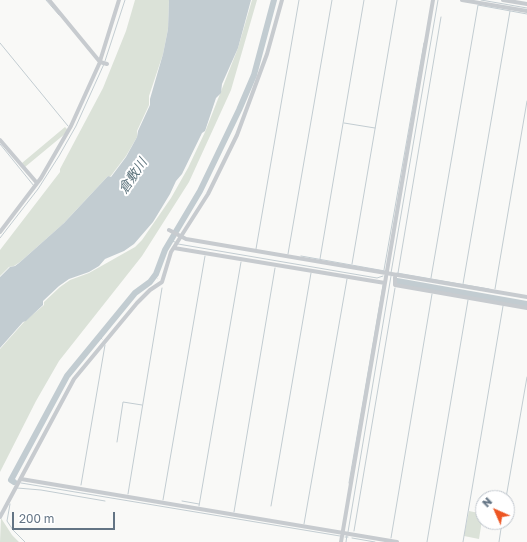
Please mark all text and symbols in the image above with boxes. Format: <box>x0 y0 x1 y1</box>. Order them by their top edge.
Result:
water label: 倉敷川 <box>116 155 150 197</box>
north arrow <box>475 490 515 530</box>
text: N <box>479 494 494 509</box>
scale bar <box>14 504 117 530</box>
text: 200 m <box>19 511 54 526</box>

